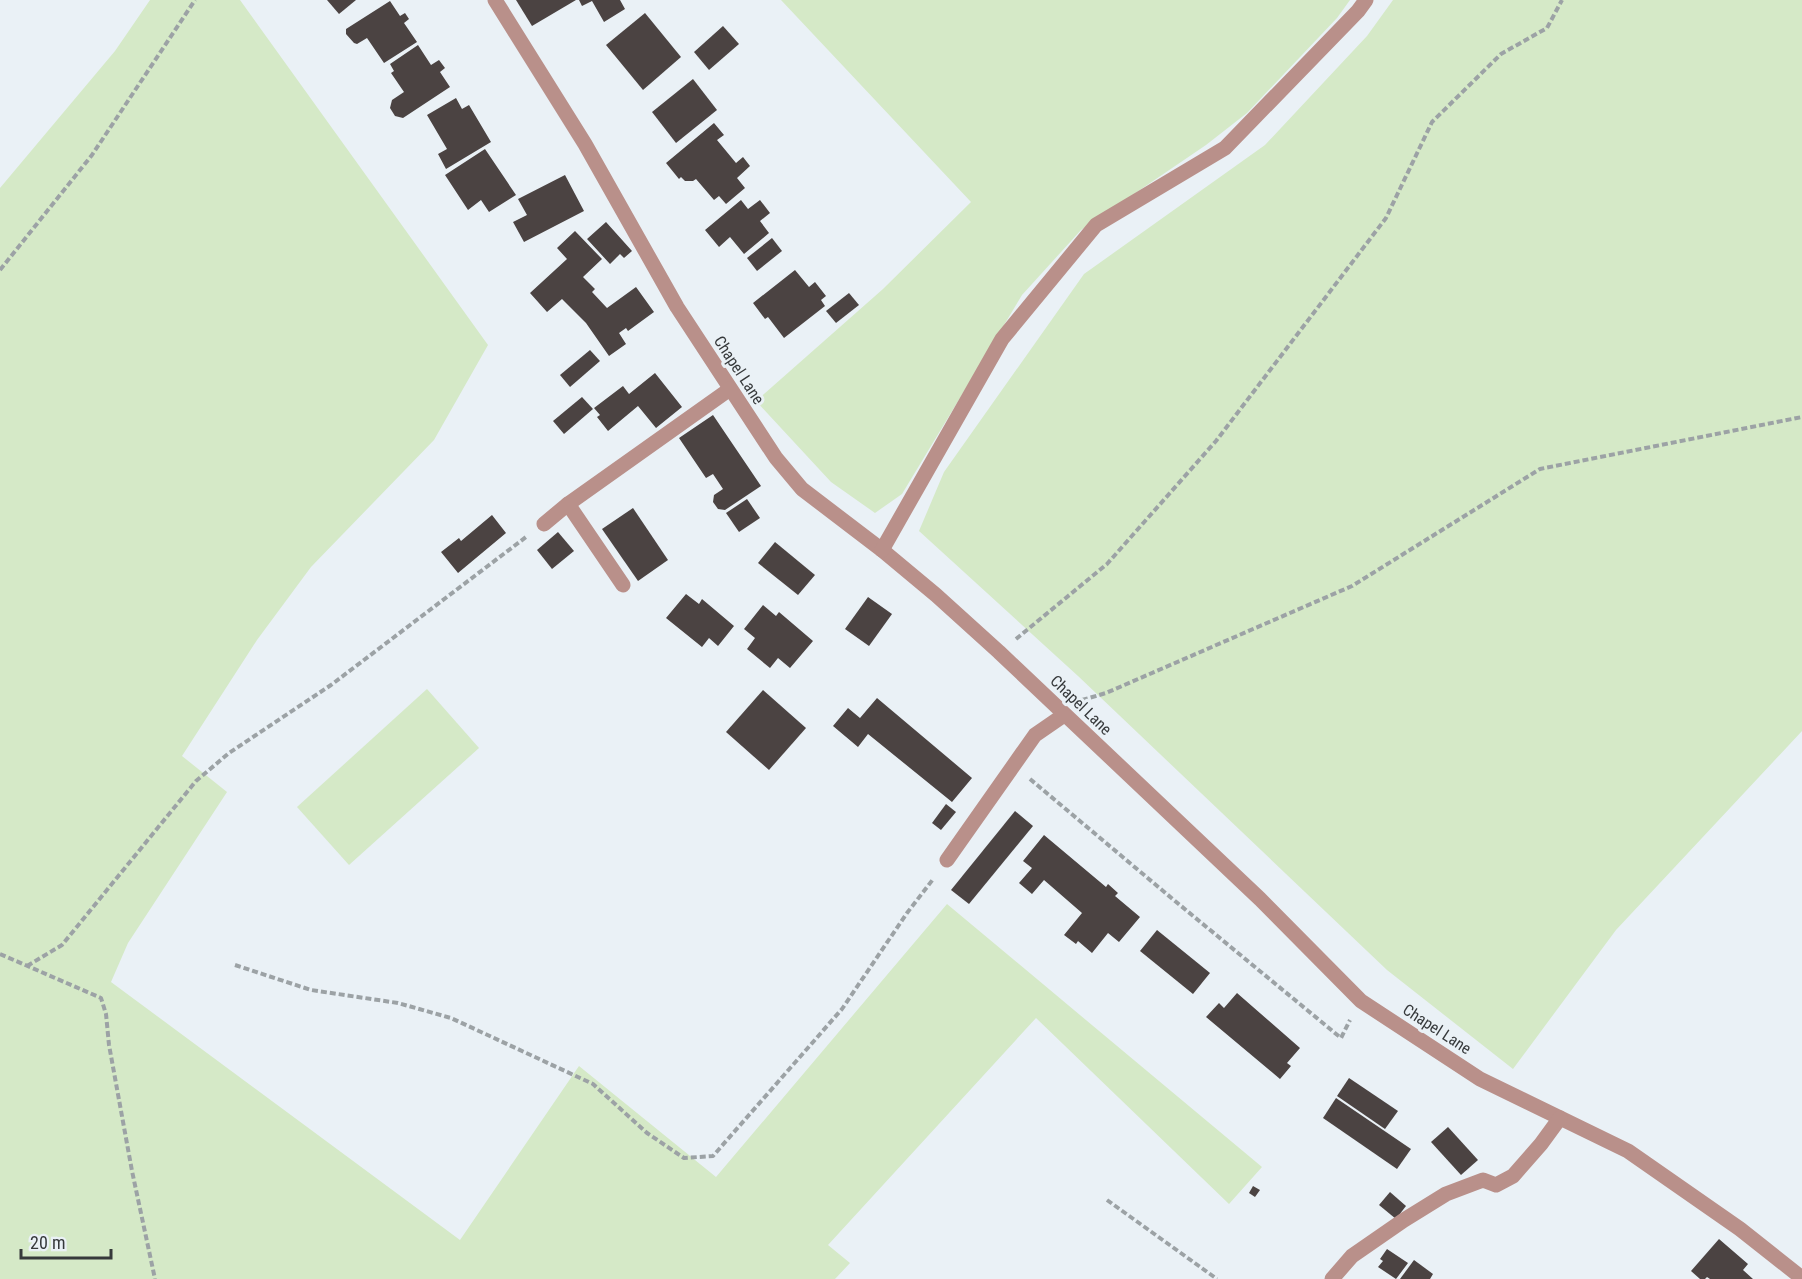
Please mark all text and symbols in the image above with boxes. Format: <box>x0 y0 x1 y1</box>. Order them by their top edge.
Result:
street label: Chapel Lane <box>710 332 768 408</box>
street label: Chapel Lane <box>1046 671 1116 739</box>
street label: Chapel Lane <box>1399 1000 1475 1058</box>
scale bar <box>21 1222 111 1260</box>
text: 20 m <box>30 1232 65 1253</box>

